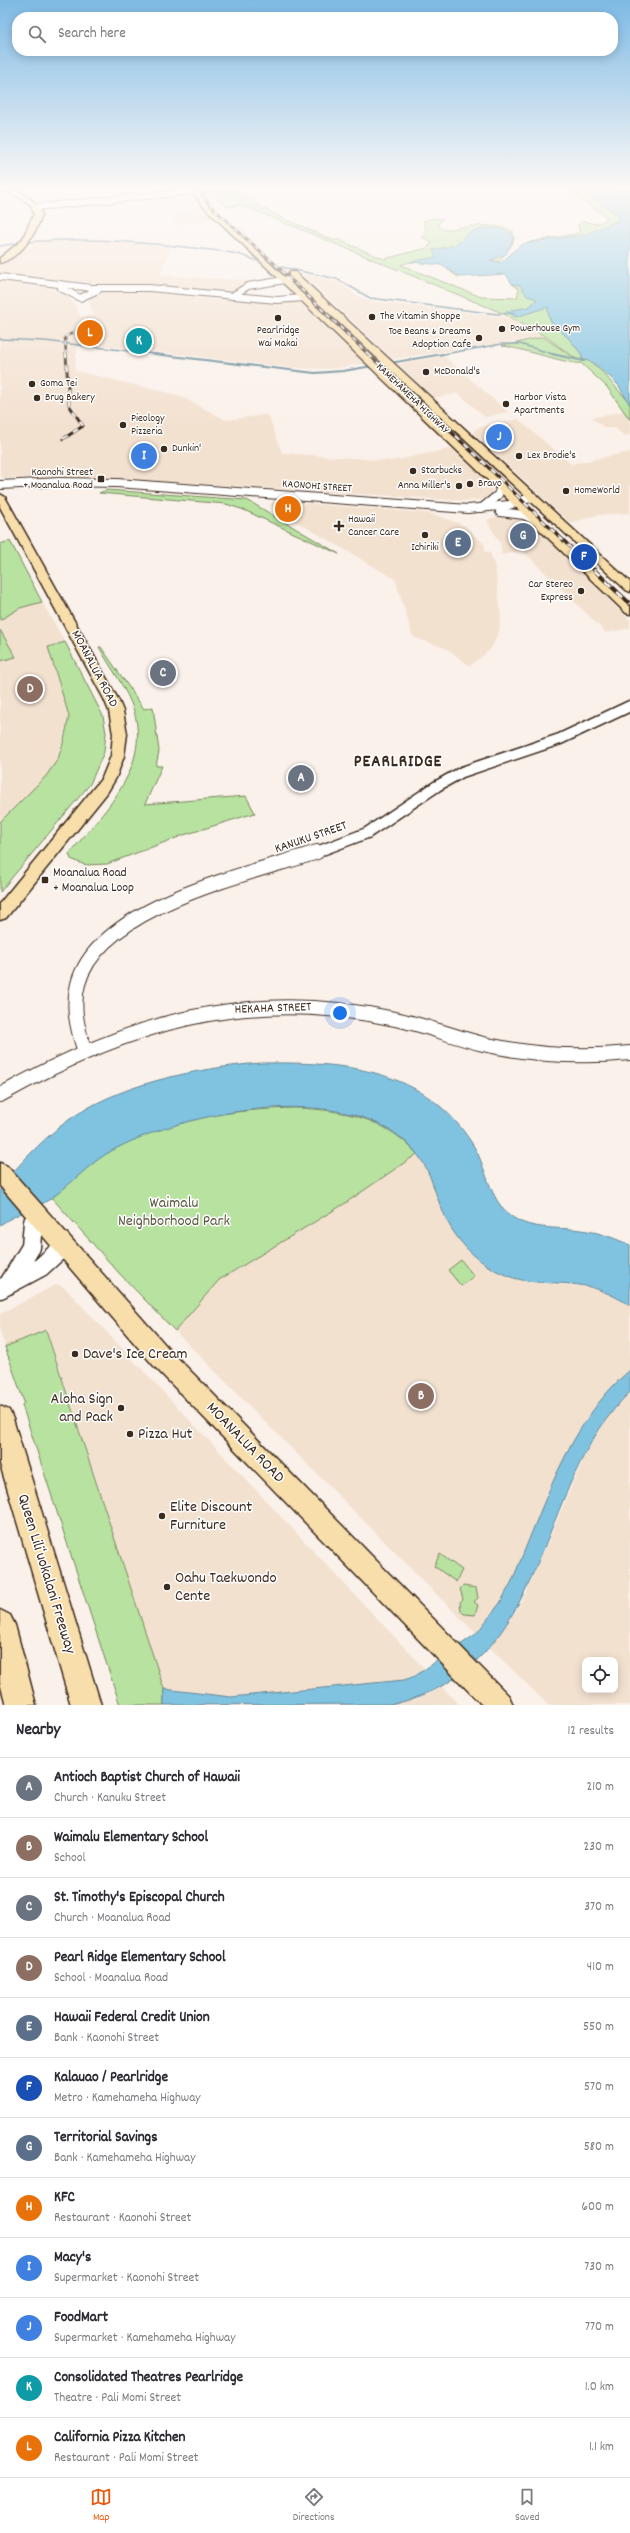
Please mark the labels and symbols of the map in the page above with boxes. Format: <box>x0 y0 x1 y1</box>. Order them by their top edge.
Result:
place label: The Vitamin Shoppe <box>380 309 460 325</box>
marker: The Vitamin Shoppe <box>367 312 377 322</box>
marker: Pearlridge Wai Makai <box>273 313 283 323</box>
pin: L <box>77 318 103 348</box>
place label: Powerhouse Gym <box>510 321 580 337</box>
place label: Pearlridge Wai Makai <box>257 323 299 352</box>
place label: Toe Beans & Dreams Adoption Cafe <box>389 324 471 353</box>
marker: Powerhouse Gym <box>497 324 507 334</box>
pin: K <box>126 326 152 356</box>
marker: Toe Beans & Dreams Adoption Cafe <box>474 333 484 343</box>
street label: KAMEHAMEHA HIGHWAY <box>372 360 453 439</box>
place label: McDonald's <box>434 364 481 380</box>
marker: McDonald's <box>421 367 431 377</box>
place label: Goma Tei <box>40 376 77 392</box>
marker: Goma Tei <box>27 379 37 389</box>
place label: Brug Bakery <box>45 390 95 406</box>
place label: Harbor Vista Apartments <box>514 390 567 419</box>
marker: Brug Bakery <box>32 393 42 403</box>
marker: Harbor Vista Apartments <box>501 399 511 409</box>
place label: Pieology Pizzeria <box>131 411 165 440</box>
marker: Pieology Pizzeria <box>118 420 128 430</box>
pin: J <box>486 422 512 452</box>
pin: I <box>131 441 157 471</box>
place label: Dunkin' <box>172 441 201 457</box>
marker: Dunkin' <box>159 444 169 454</box>
place label: Lex Brodie's <box>527 448 576 464</box>
marker: Lex Brodie's <box>514 451 524 461</box>
place label: Starbucks <box>421 463 463 479</box>
place label: Kaonohi Street + Moanalua Road <box>23 465 93 494</box>
marker: Starbucks <box>408 466 418 476</box>
marker: Kaonohi Street + Moanalua Road <box>96 474 106 484</box>
place label: Bravo <box>478 476 502 492</box>
street label: KAONOHI STREET <box>282 477 353 497</box>
place label: Anna Miller's <box>398 478 451 494</box>
marker: Bravo <box>465 479 475 489</box>
marker: Anna Miller's <box>454 481 464 491</box>
place label: HomeWorld <box>574 483 620 499</box>
marker: HomeWorld <box>561 486 571 496</box>
pin: H <box>275 494 301 524</box>
place label: Hawaii Cancer Care <box>348 512 399 541</box>
marker: Hawaii Cancer Care <box>333 520 345 532</box>
pin: G <box>510 521 536 551</box>
pin: E <box>445 528 471 558</box>
marker: Ichiriki <box>420 530 430 540</box>
place label: Ichiriki <box>411 540 439 556</box>
pin: F <box>571 542 597 572</box>
place label: Car Stereo Express <box>528 577 573 606</box>
marker: Car Stereo Express <box>576 586 586 596</box>
street label: MOANALUA ROAD <box>66 627 122 711</box>
pin: C <box>150 658 176 688</box>
pin: D <box>17 674 43 704</box>
district label: PEARLRIDGE <box>354 751 442 775</box>
pin: A <box>288 763 314 793</box>
street label: KANUKU STREET <box>272 817 350 859</box>
place label: Moanalua Road + Moanalua Loop <box>53 864 134 898</box>
marker: Moanalua Road + Moanalua Loop <box>40 875 50 885</box>
street label: HEKAHA STREET <box>234 998 312 1020</box>
your location <box>330 1003 350 1023</box>
park label: Waimalu Neighborhood Park <box>118 1192 230 1233</box>
place label: Dave's Ice Cream <box>83 1343 188 1366</box>
marker: Dave's Ice Cream <box>70 1349 80 1359</box>
pin: B <box>408 1381 434 1411</box>
place label: Aloha Sign and Pack <box>50 1388 113 1429</box>
street label: MOANALUA ROAD <box>200 1397 290 1489</box>
marker: Aloha Sign and Pack <box>116 1403 126 1413</box>
place label: Pizza Hut <box>138 1423 193 1446</box>
marker: Pizza Hut <box>125 1429 135 1439</box>
street label: Queen Liliʻuokalani Freeway <box>11 1491 81 1657</box>
place label: Elite Discount Furniture <box>170 1496 252 1537</box>
marker: Elite Discount Furniture <box>157 1511 167 1521</box>
place label: Oahu Taekwondo Cente <box>175 1567 277 1608</box>
marker: Oahu Taekwondo Cente <box>162 1582 172 1592</box>

